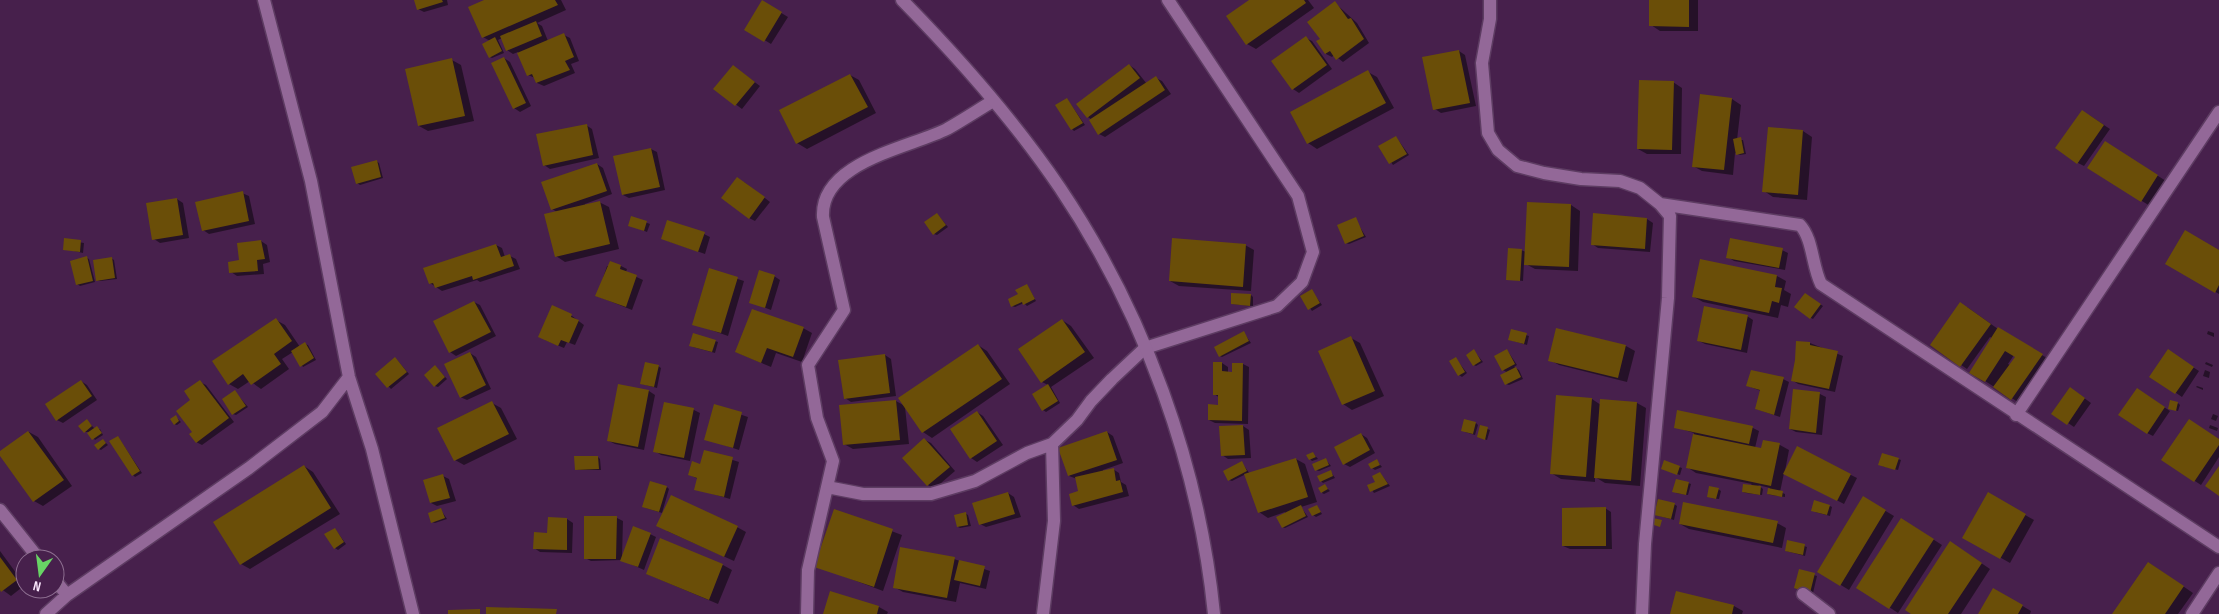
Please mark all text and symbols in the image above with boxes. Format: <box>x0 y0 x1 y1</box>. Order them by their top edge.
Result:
north arrow <box>15 549 65 599</box>
text: N <box>31 577 43 595</box>

